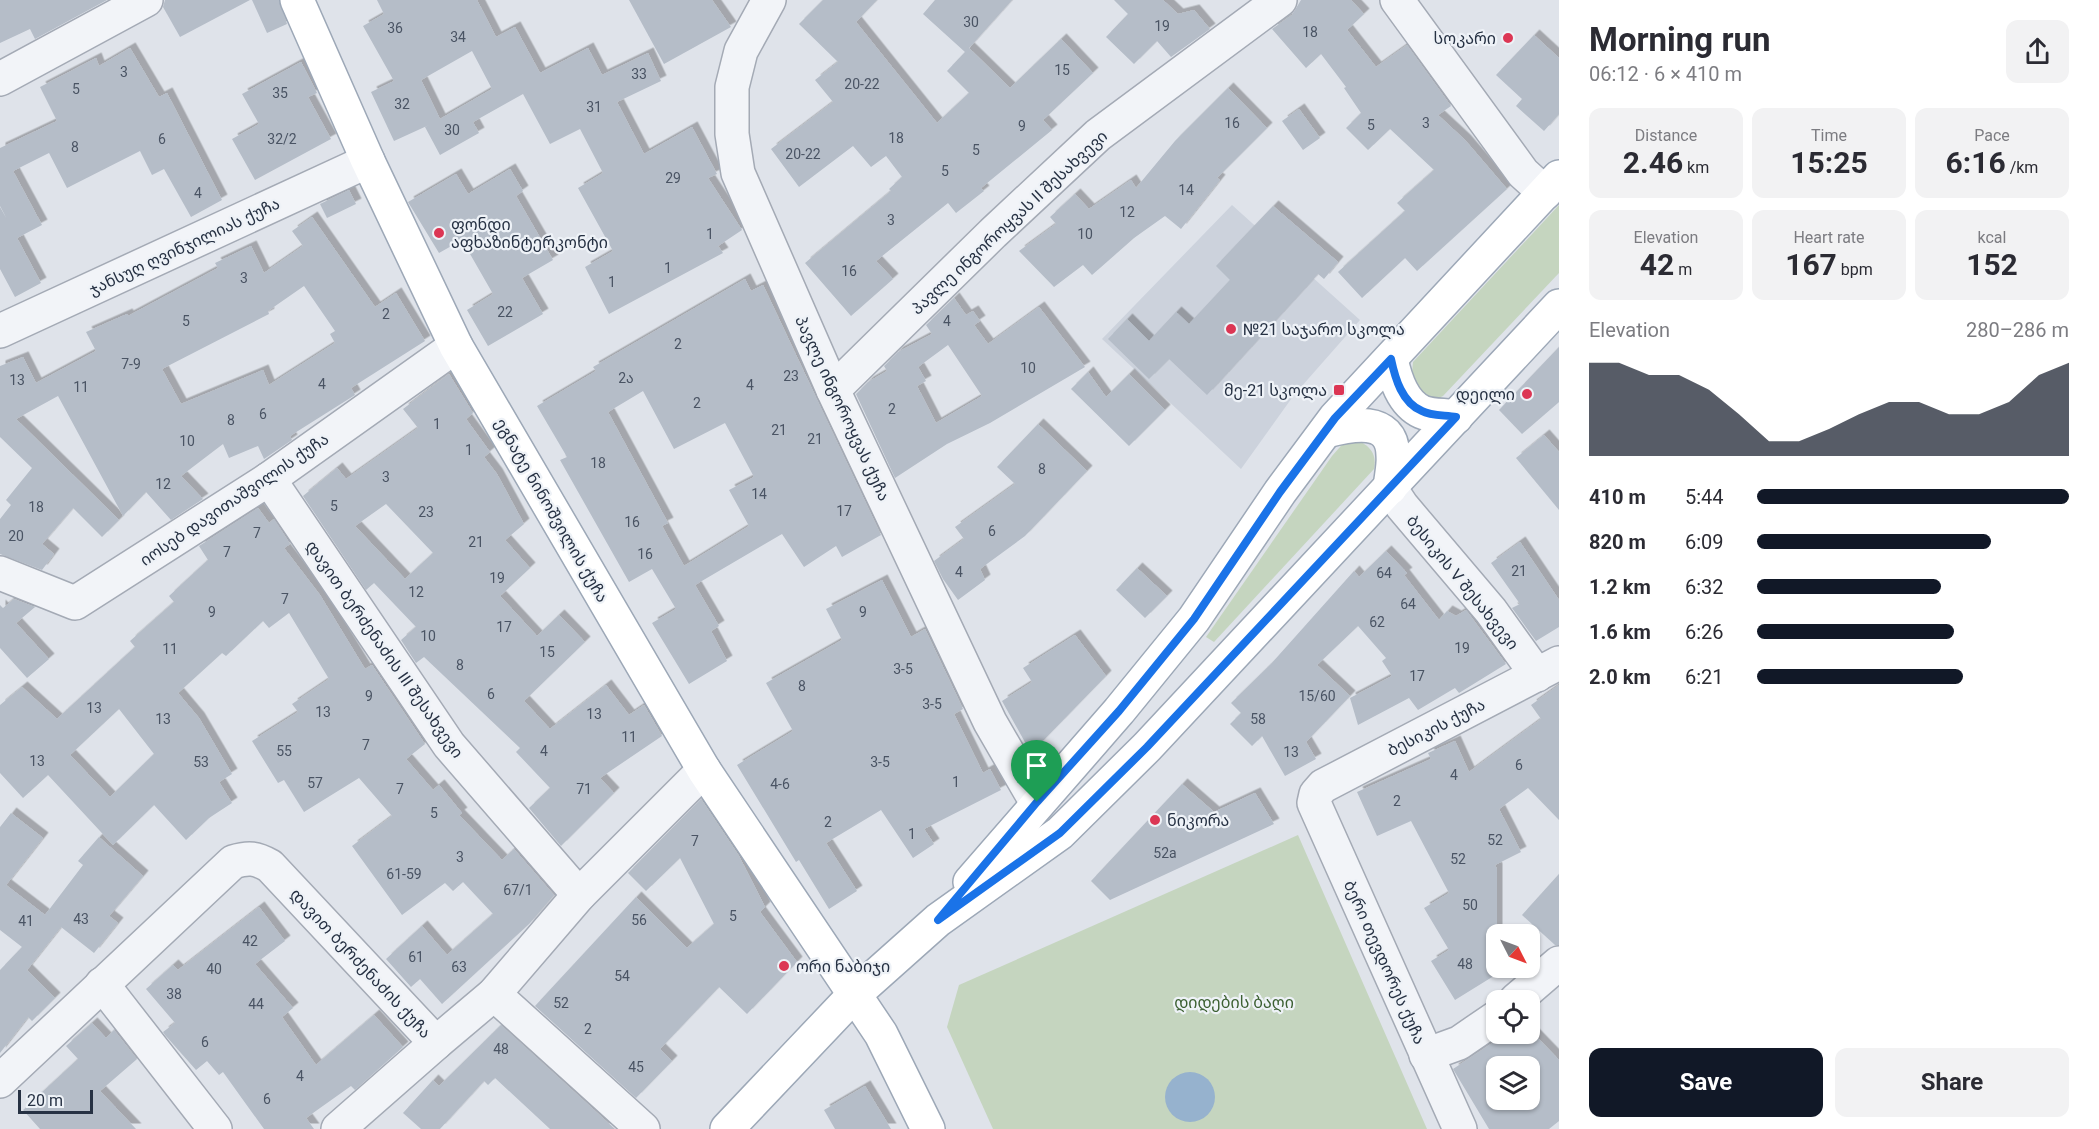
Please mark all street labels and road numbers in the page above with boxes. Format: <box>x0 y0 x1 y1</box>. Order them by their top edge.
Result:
street label: პავლე ინგოროყვას II შესახვევი <box>907 126 1112 319</box>
street label: ჯანსუღ ღვინჯილიას ქუჩა <box>86 194 283 300</box>
street label: პავლე ინგოროყვას ქუჩა <box>790 313 894 504</box>
street label: ეგნატე ნინოშვილის ქუჩა <box>490 415 612 606</box>
street label: იოსებ დავითაშვილის ქუჩა <box>136 429 333 571</box>
street label: ბესიკის V შესახვევი <box>1403 511 1523 653</box>
street label: დავით ბერძენაძის III შესახვევი <box>301 537 467 762</box>
street label: ბესიკის ქუჩა <box>1384 695 1488 760</box>
street label: ბერი თევდორეს ქუჩა <box>1339 877 1429 1047</box>
street label: დავით ბერძენაძის ქუჩა <box>286 885 435 1043</box>

